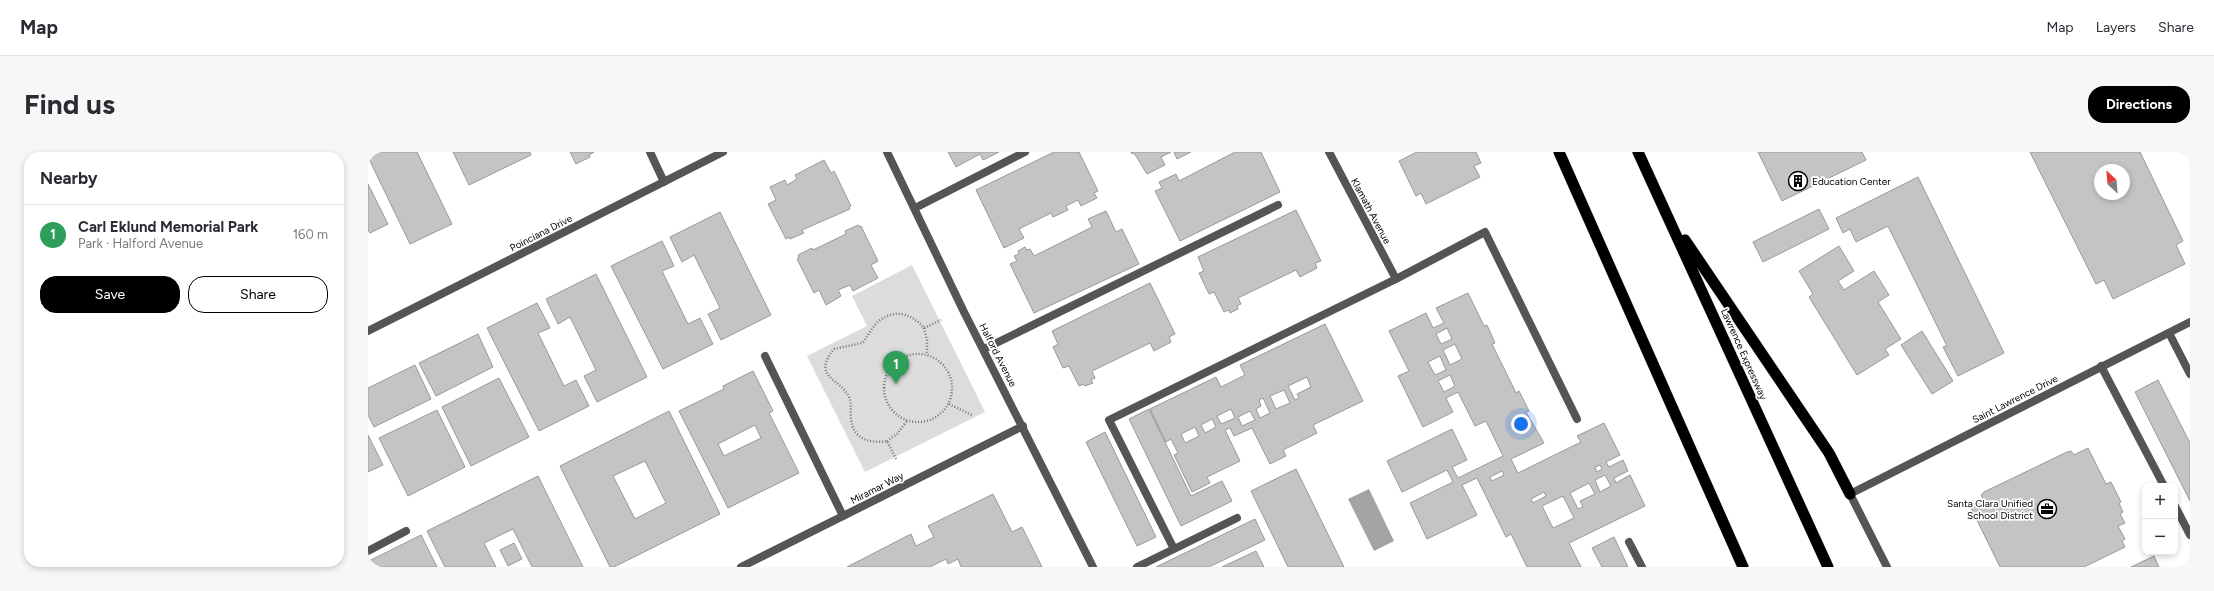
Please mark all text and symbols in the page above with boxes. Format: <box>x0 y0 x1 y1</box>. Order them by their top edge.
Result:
text: Map <box>20 16 58 39</box>
text: Map <box>2046 19 2074 36</box>
text: Layers <box>2096 19 2136 36</box>
text: Share <box>2158 19 2194 36</box>
button: Directions <box>2088 86 2190 123</box>
text: Find us <box>24 87 115 121</box>
north arrow <box>2094 164 2130 200</box>
text: Nearby <box>40 168 98 188</box>
building icon: Education Center <box>1787 170 1809 192</box>
place label: Education Center <box>1812 175 1891 188</box>
street label: Klamath Avenue <box>1348 176 1394 247</box>
street label: Poinciana Drive <box>508 211 575 254</box>
text: Carl Eklund Memorial Park <box>78 218 258 236</box>
text: 1 <box>50 227 56 242</box>
text: 160 m <box>293 227 328 242</box>
text: Park · Halford Avenue <box>78 236 203 251</box>
button: Save <box>40 276 180 313</box>
button: Share <box>188 276 328 313</box>
street label: Lawrence Expressway <box>1718 306 1770 402</box>
street label: Halford Avenue <box>976 321 1020 390</box>
pin: 1 <box>883 351 909 384</box>
street label: Saint Lawrence Drive <box>1970 372 2060 426</box>
your location <box>1511 414 1531 434</box>
street label: Miramar Way <box>848 469 907 507</box>
map controls <box>2142 483 2178 555</box>
button: + <box>2142 483 2178 519</box>
place label: Santa Clara Unified School District <box>1947 497 2033 522</box>
office icon: Santa Clara Unified School District <box>2036 498 2058 520</box>
button: − <box>2142 519 2178 555</box>

